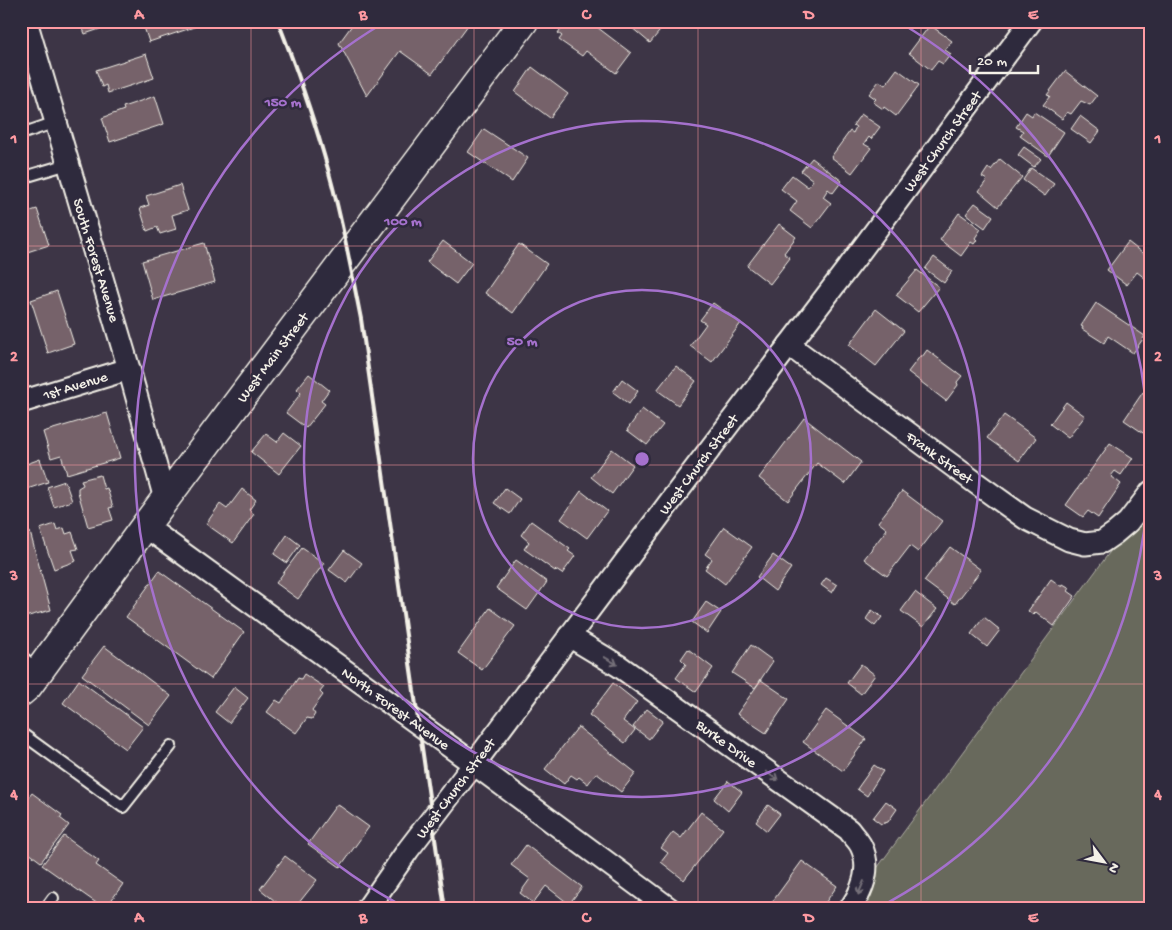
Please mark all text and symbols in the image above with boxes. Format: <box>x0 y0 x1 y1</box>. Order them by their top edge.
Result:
text: A <box>133 7 145 26</box>
text: B <box>358 7 368 26</box>
text: C <box>581 7 592 26</box>
text: D <box>802 7 815 26</box>
text: E <box>1028 7 1039 26</box>
scale bar <box>970 42 1037 74</box>
text: 20 m <box>977 53 1007 71</box>
street label: West Church Street <box>901 86 988 196</box>
text: 150 m <box>264 94 302 112</box>
text: 1 <box>10 131 17 150</box>
text: 1 <box>1154 131 1161 150</box>
street label: South Forest Avenue <box>68 197 123 325</box>
text: 100 m <box>383 213 422 231</box>
street label: West Main Street <box>234 308 315 407</box>
text: 50 m <box>507 333 538 351</box>
text: 2 <box>10 349 18 368</box>
text: 2 <box>1154 349 1162 368</box>
street label: 1st Avenue <box>40 369 110 406</box>
street label: West Church Street <box>656 410 744 519</box>
street label: Frank Street <box>901 428 977 490</box>
centre of rings <box>633 450 651 468</box>
text: 3 <box>9 568 18 587</box>
text: 3 <box>1153 568 1162 587</box>
one-way arrow <box>604 657 618 667</box>
street label: North Forest Avenue <box>337 664 453 755</box>
street label: Burke Drive <box>691 716 760 773</box>
street label: West Church Street <box>413 734 501 843</box>
one-way arrow <box>765 771 779 781</box>
text: 4 <box>9 787 18 806</box>
text: 4 <box>1153 787 1162 806</box>
north arrow <box>1080 838 1130 888</box>
text: N <box>1103 859 1123 876</box>
one-way arrow <box>855 881 865 896</box>
text: A <box>133 910 145 929</box>
text: B <box>358 910 368 929</box>
text: C <box>581 910 592 929</box>
text: D <box>802 910 815 929</box>
text: E <box>1028 910 1039 929</box>

